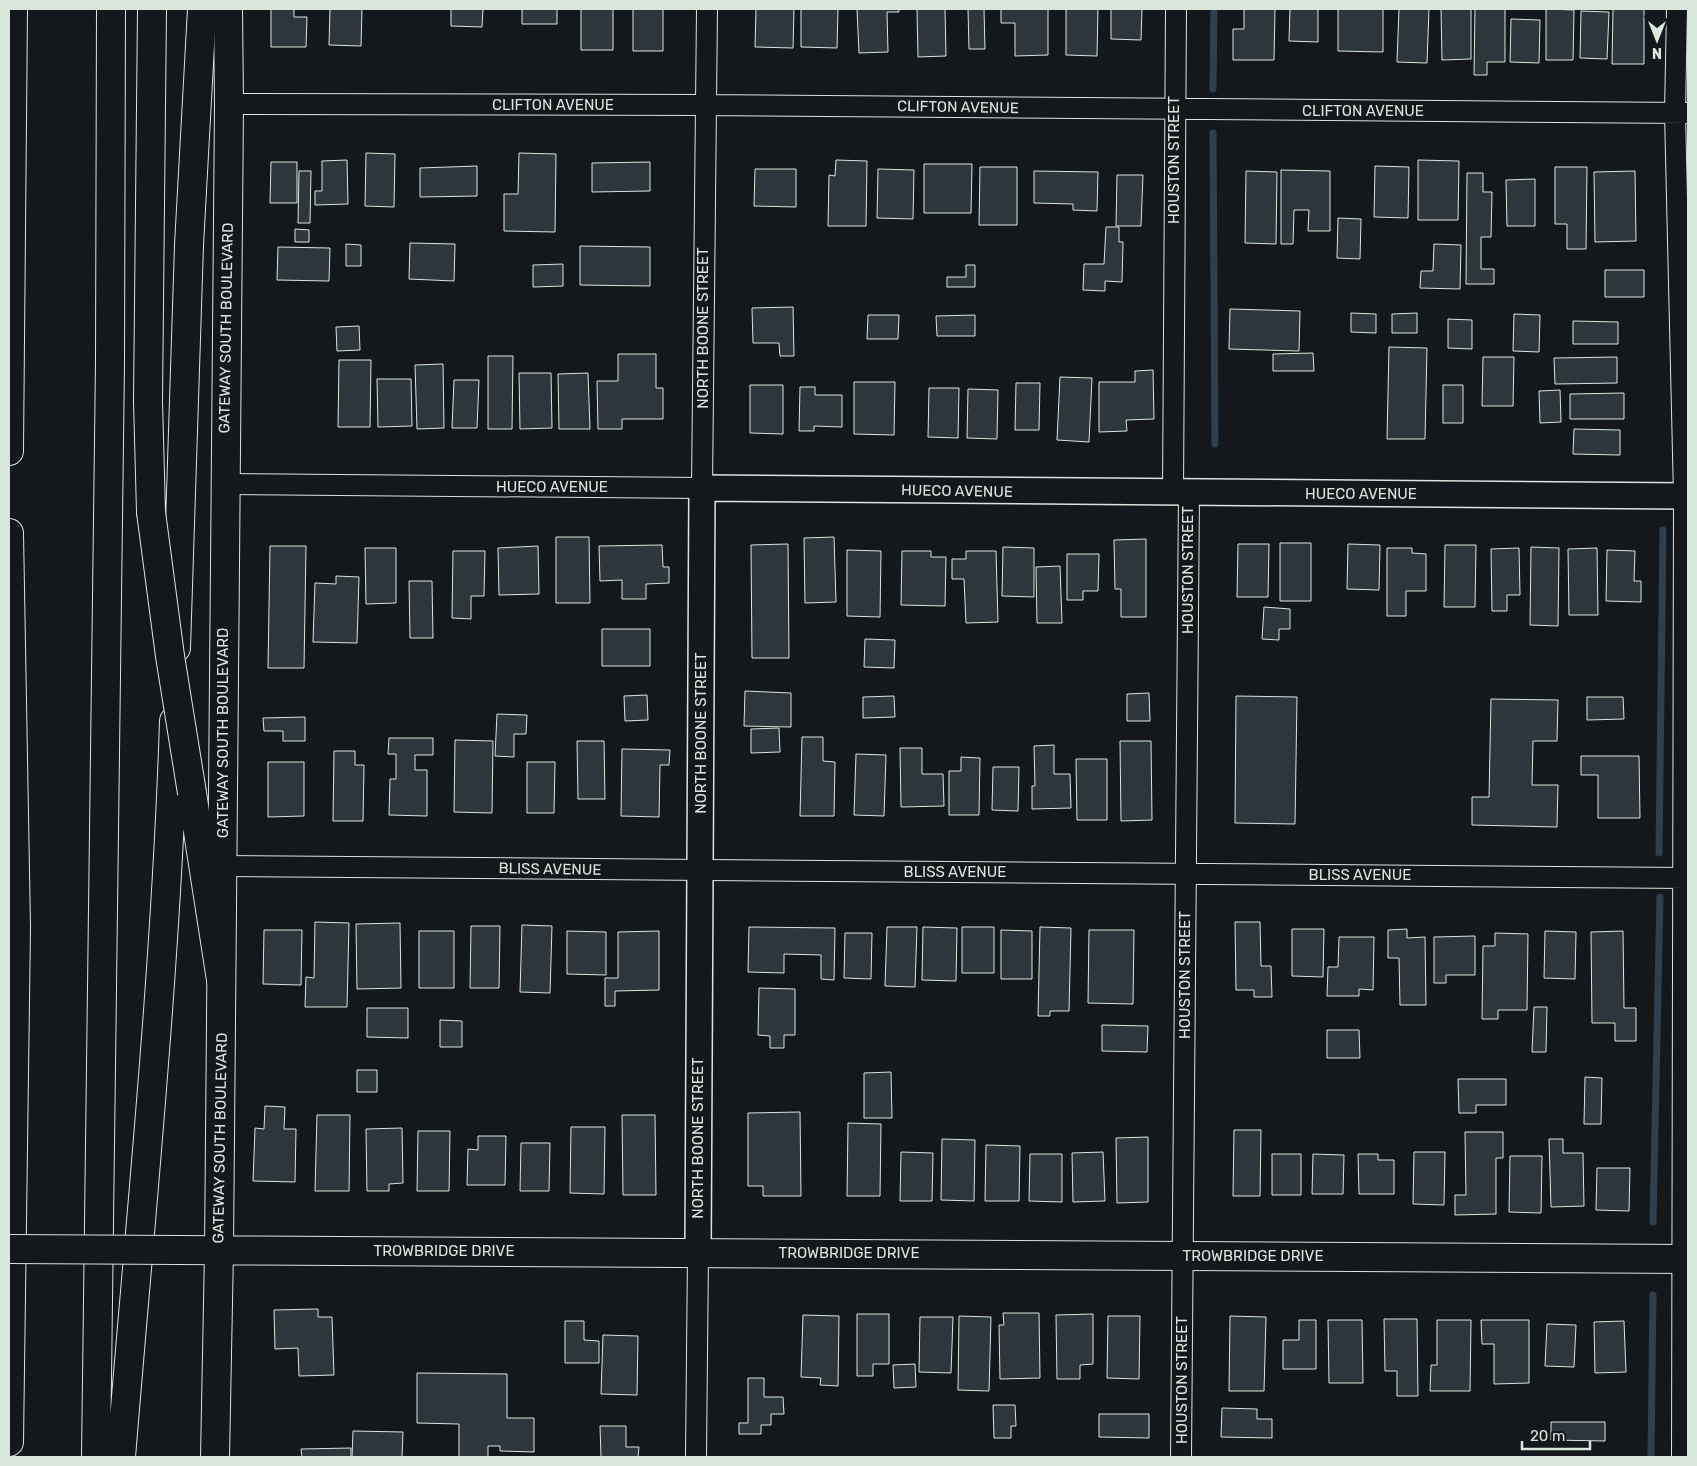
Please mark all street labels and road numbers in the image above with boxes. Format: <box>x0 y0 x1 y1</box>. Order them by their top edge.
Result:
street label: CLIFTON AVENUE <box>492 96 614 114</box>
street label: HOUSTON STREET <box>1165 96 1183 224</box>
street label: CLIFTON AVENUE <box>897 97 1019 117</box>
street label: CLIFTON AVENUE <box>1302 102 1424 120</box>
street label: GATEWAY SOUTH BOULEVARD <box>215 222 237 434</box>
street label: NORTH BOONE STREET <box>694 247 712 409</box>
street label: HUECO AVENUE <box>496 478 608 496</box>
street label: HUECO AVENUE <box>901 481 1013 501</box>
street label: HUECO AVENUE <box>1305 485 1417 503</box>
street label: HOUSTON STREET <box>1179 506 1197 634</box>
street label: GATEWAY SOUTH BOULEVARD <box>214 628 232 838</box>
street label: NORTH BOONE STREET <box>692 652 710 814</box>
street label: BLISS AVENUE <box>498 859 602 879</box>
street label: BLISS AVENUE <box>904 863 1006 881</box>
street label: BLISS AVENUE <box>1309 866 1411 884</box>
street label: HOUSTON STREET <box>1176 911 1194 1039</box>
street label: GATEWAY SOUTH BOULEVARD <box>209 1032 231 1244</box>
street label: NORTH BOONE STREET <box>689 1057 707 1219</box>
street label: TROWBRIDGE DRIVE <box>374 1242 514 1260</box>
street label: TROWBRIDGE DRIVE <box>779 1244 919 1262</box>
street label: TROWBRIDGE DRIVE <box>1183 1247 1323 1265</box>
street label: HOUSTON STREET <box>1173 1316 1191 1444</box>

